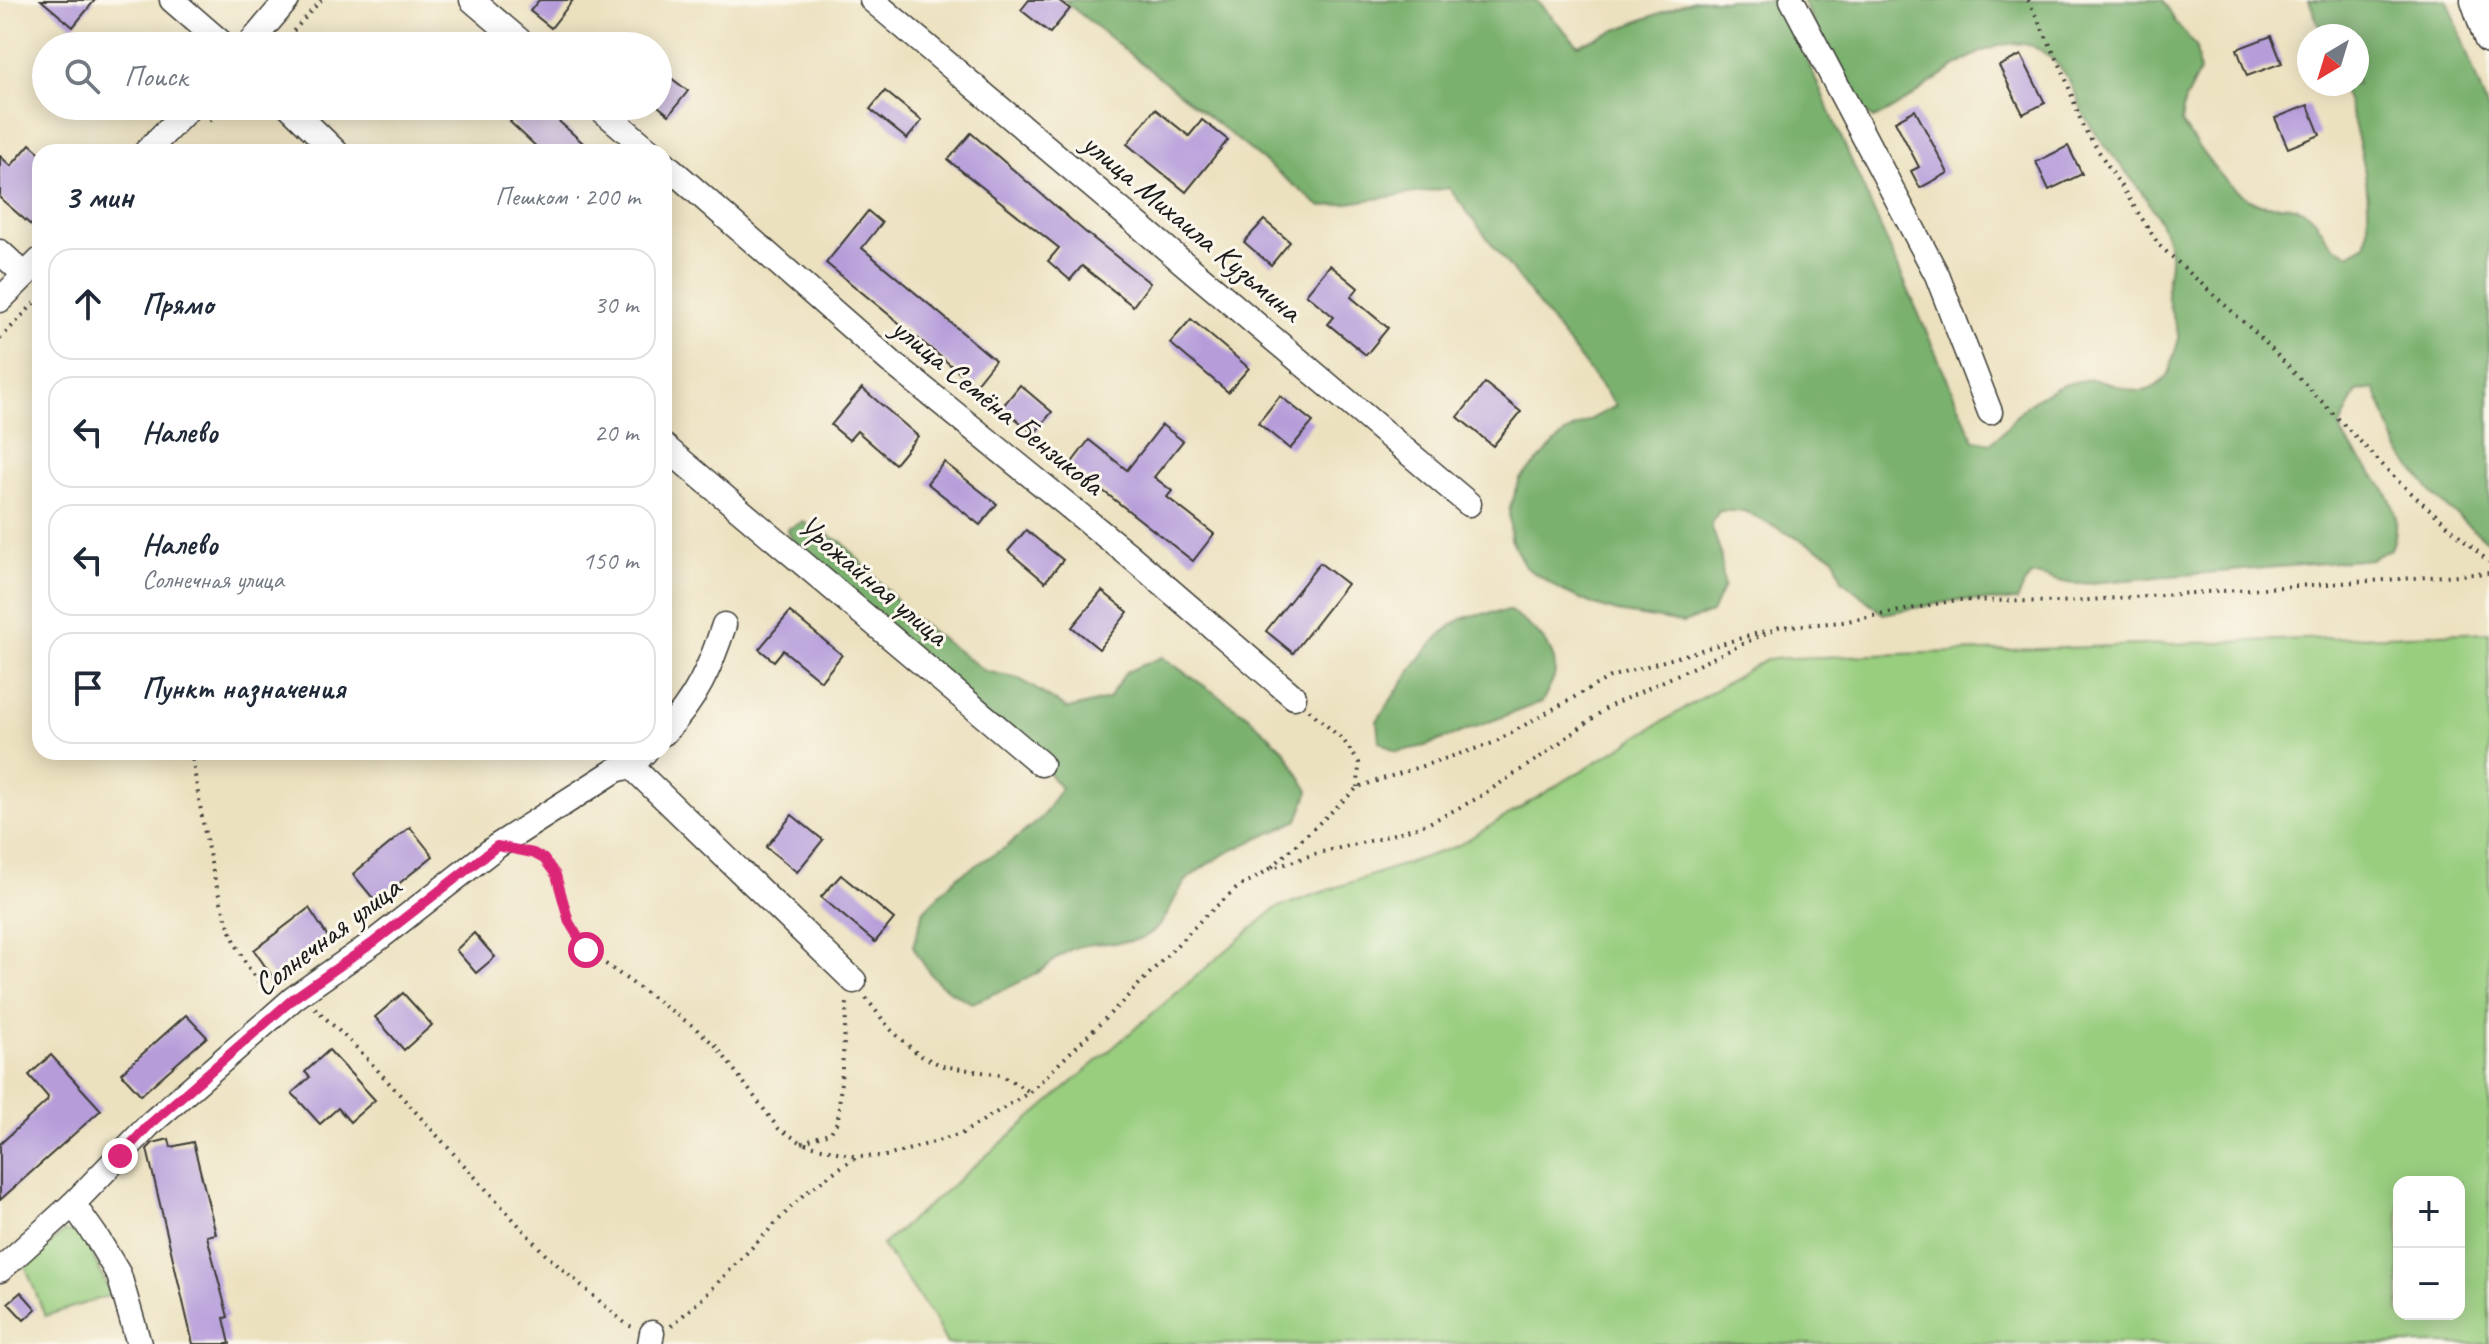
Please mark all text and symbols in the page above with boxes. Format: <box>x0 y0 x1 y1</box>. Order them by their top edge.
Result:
north arrow <box>2297 24 2369 96</box>
search box <box>32 32 672 120</box>
icon: search <box>60 54 104 98</box>
text: Поиск <box>124 57 187 95</box>
street label: улица Михаила Кузьмина <box>1072 122 1312 332</box>
text: 3 мин <box>64 175 133 218</box>
text: Пешком · 200 m <box>495 180 640 213</box>
icon: ahead <box>66 282 110 326</box>
text: Прямо <box>142 285 213 323</box>
text: 30 m <box>594 288 638 321</box>
street label: улица Семёна Бензикова <box>882 306 1114 506</box>
icon: left <box>66 410 110 454</box>
text: Налево <box>142 413 218 451</box>
text: 20 m <box>594 416 638 449</box>
street label: Урожайная улица <box>789 505 958 656</box>
text: Налево <box>142 525 218 563</box>
icon: left <box>66 538 110 582</box>
text: 150 m <box>582 544 638 577</box>
text: Солнечная улица <box>142 563 284 596</box>
icon: arrive <box>66 666 110 710</box>
text: Пункт назначения <box>142 669 345 707</box>
street label: Солнечная улица <box>245 866 411 1005</box>
route start <box>568 932 604 968</box>
route end <box>102 1138 138 1174</box>
map controls <box>2393 1176 2465 1320</box>
button: + <box>2393 1176 2465 1248</box>
button: − <box>2393 1248 2465 1320</box>

